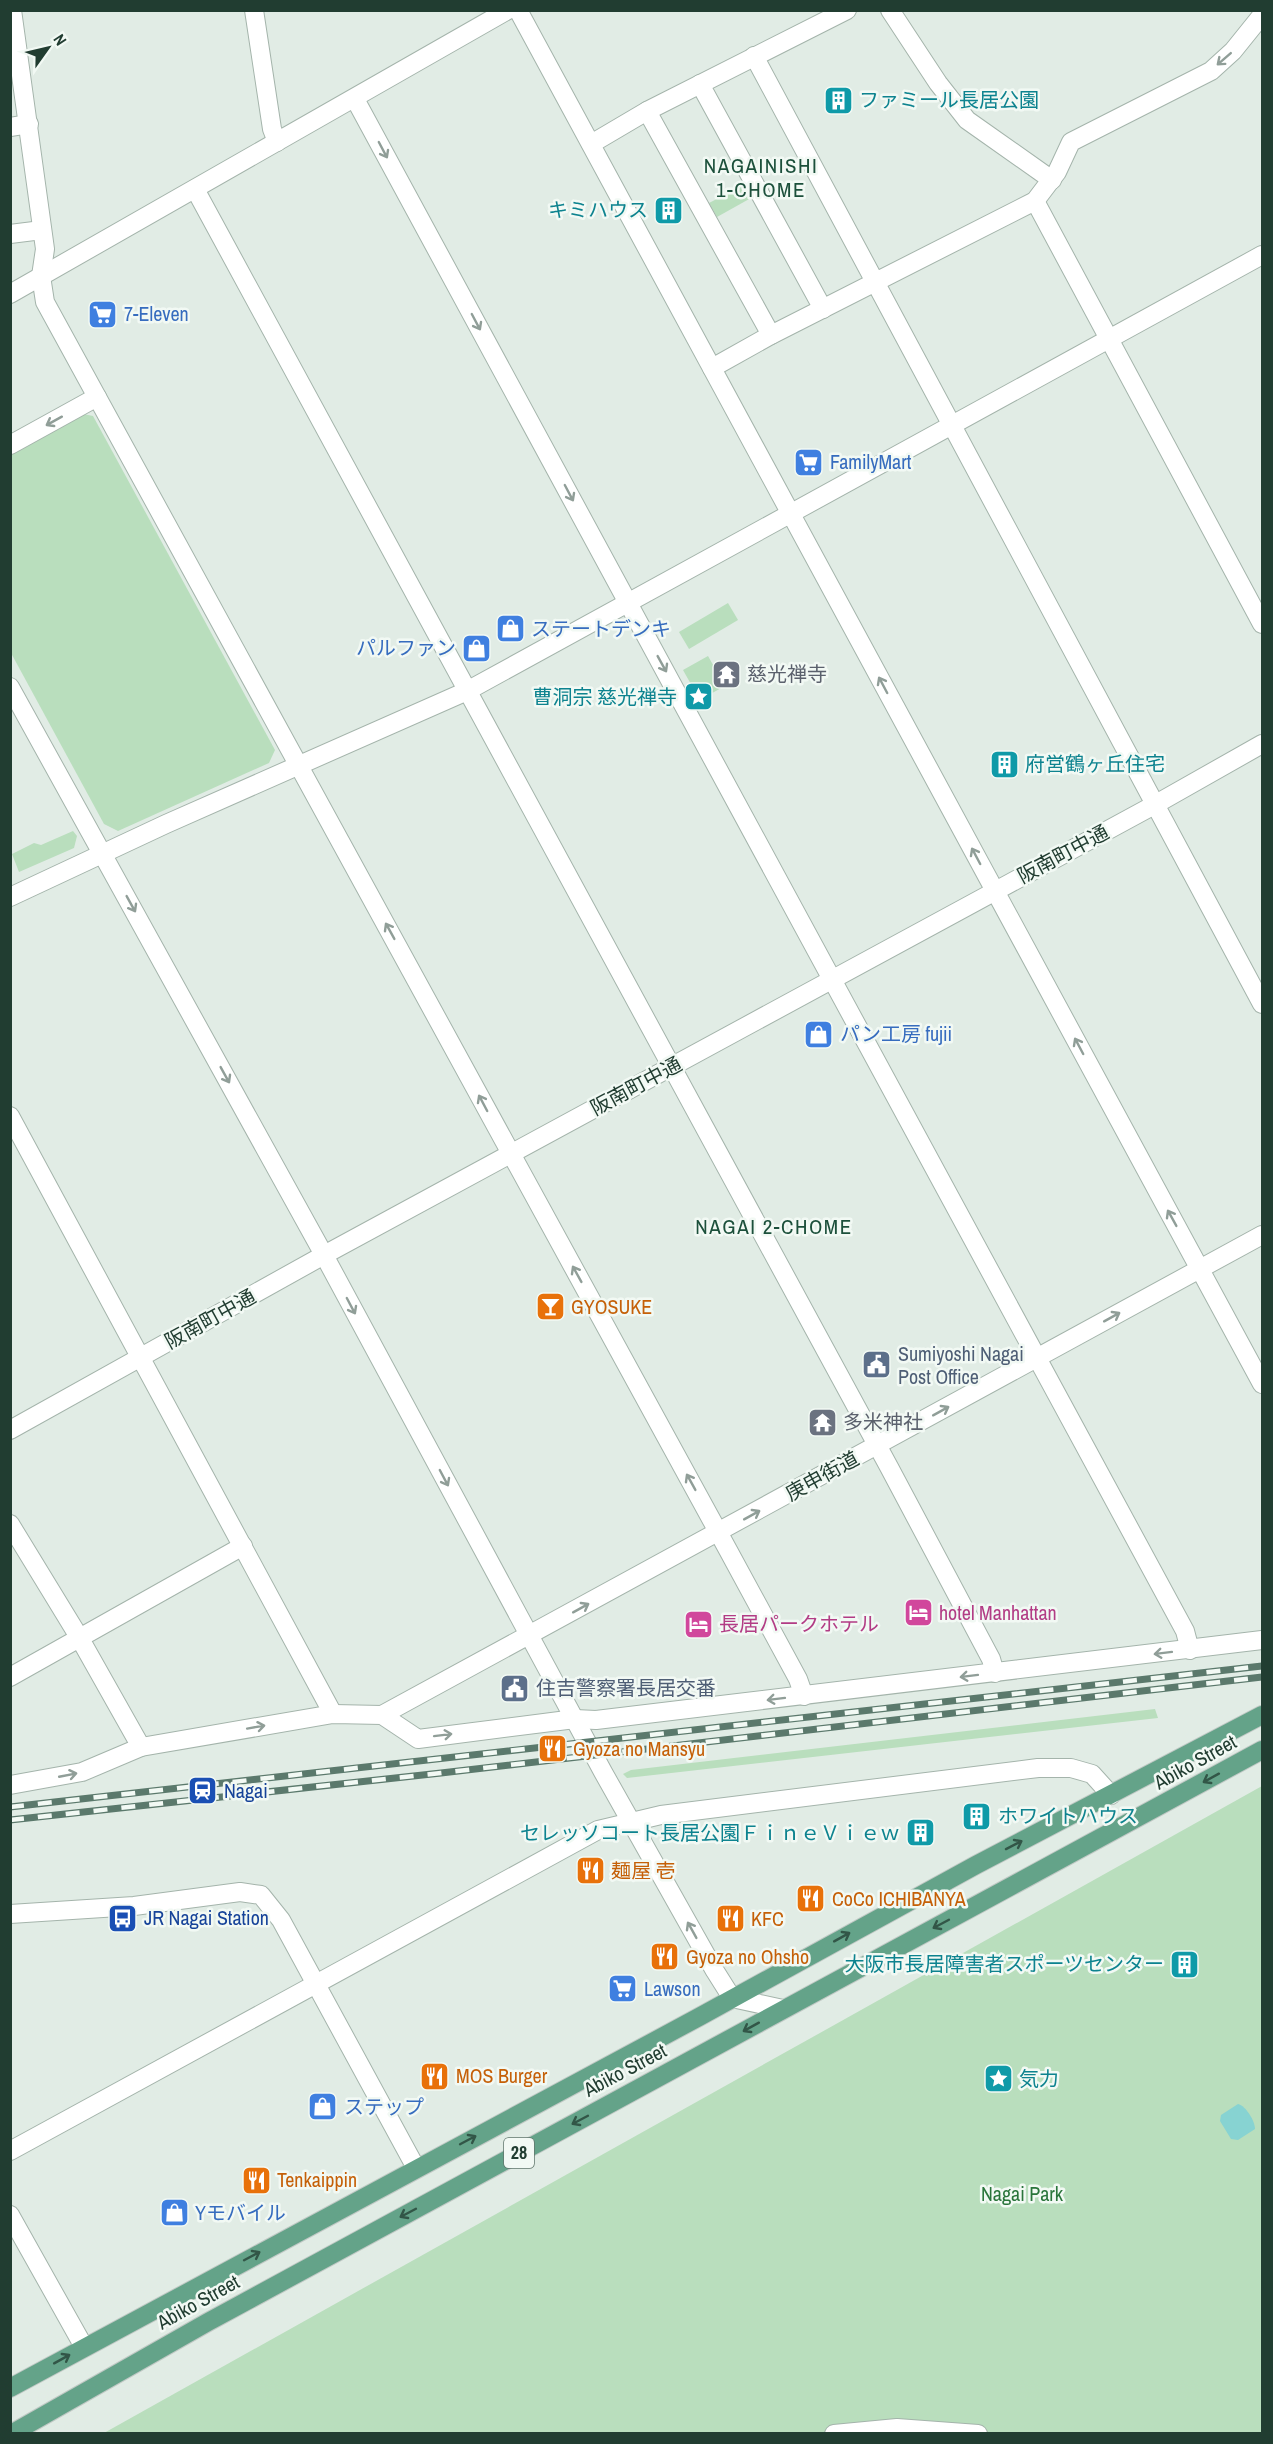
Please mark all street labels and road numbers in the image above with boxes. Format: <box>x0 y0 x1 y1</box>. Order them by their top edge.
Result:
street label: 阪南町中通 <box>1012 818 1113 889</box>
street label: 阪南町中通 <box>585 1050 686 1121</box>
street label: 阪南町中通 <box>159 1283 260 1355</box>
street label: 庚申街道 <box>780 1444 863 1507</box>
street label: Abiko Street <box>1148 1728 1241 1796</box>
street label: Abiko Street <box>578 2036 671 2103</box>
road number: 28 <box>504 2138 534 2168</box>
street label: Abiko Street <box>151 2268 244 2336</box>

